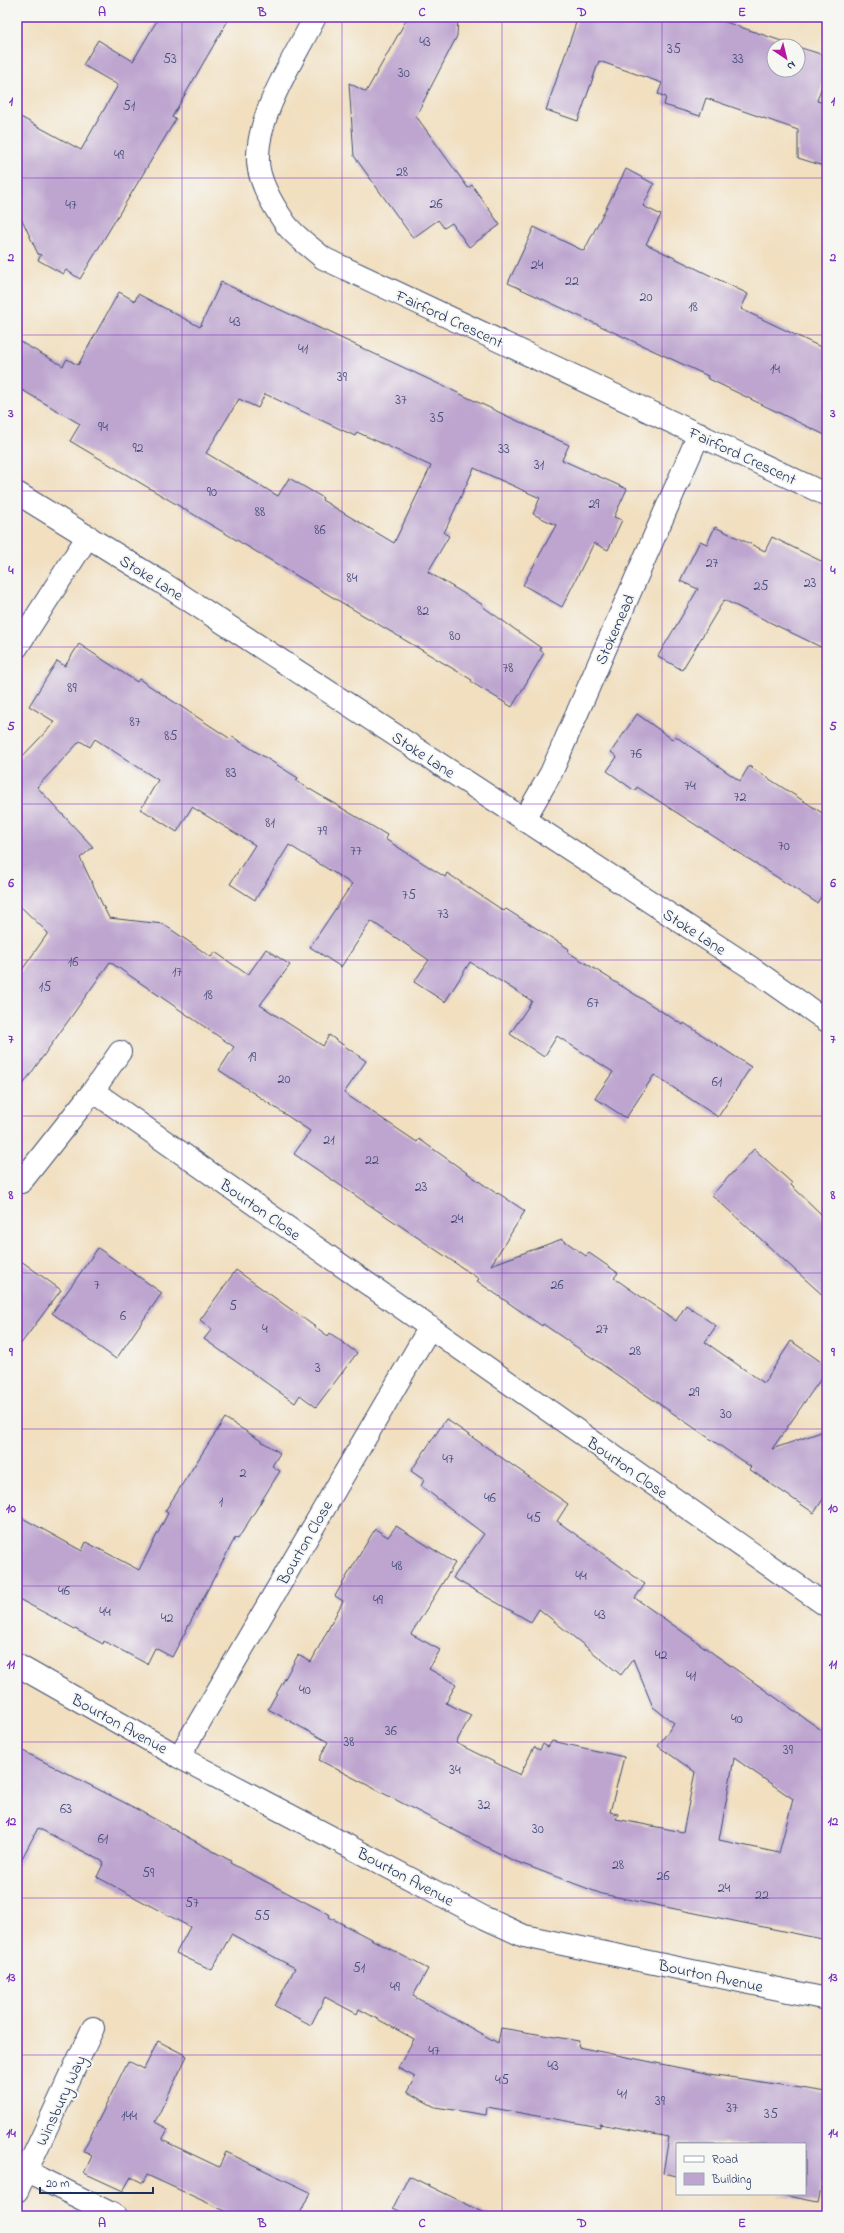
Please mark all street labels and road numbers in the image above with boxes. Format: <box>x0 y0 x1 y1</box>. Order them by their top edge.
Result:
street label: Fairford Crescent <box>391 284 507 355</box>
street label: Fairford Crescent <box>684 421 800 492</box>
street label: Stoke Lane <box>114 550 188 608</box>
street label: Stokemead <box>590 591 642 669</box>
street label: Stoke Lane <box>386 726 460 786</box>
street label: Stoke Lane <box>657 903 731 963</box>
street label: Bourton Close <box>214 1173 306 1248</box>
street label: Bourton Close <box>581 1431 673 1506</box>
street label: Bourton Close <box>271 1496 340 1591</box>
street label: Bourton Avenue <box>66 1688 172 1761</box>
street label: Bourton Avenue <box>351 1842 458 1914</box>
street label: Bourton Avenue <box>655 1954 766 2000</box>
street label: Winsbury Way <box>30 2052 93 2150</box>

